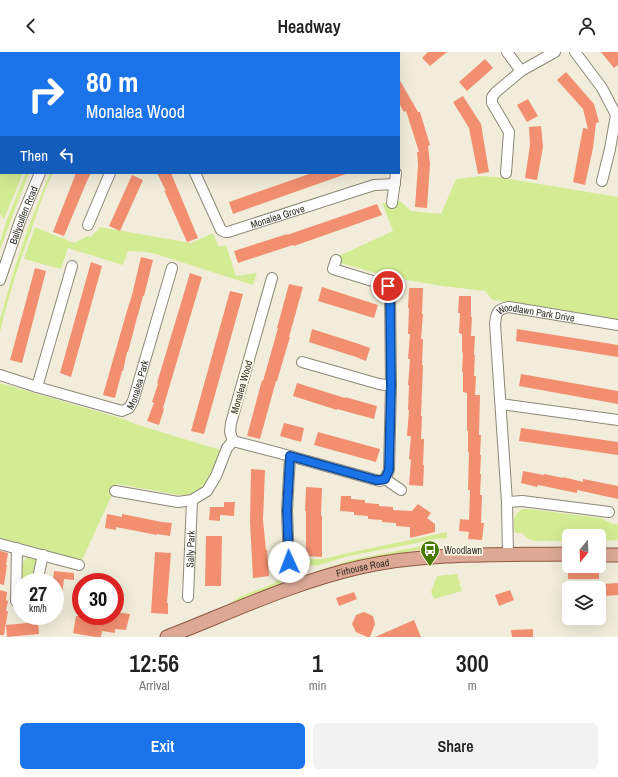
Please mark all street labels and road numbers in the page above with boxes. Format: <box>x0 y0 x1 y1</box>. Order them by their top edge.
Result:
street label: Ballycullen Road <box>7 184 41 246</box>
street label: Monalea Grove <box>249 202 307 231</box>
street label: Woodlawn Park Drive <box>494 301 576 325</box>
street label: Monalea Park <box>124 358 152 412</box>
street label: Monalea Wood <box>228 359 255 415</box>
street label: Sally Park <box>183 529 198 568</box>
street label: Firhouse Road <box>335 556 390 580</box>

